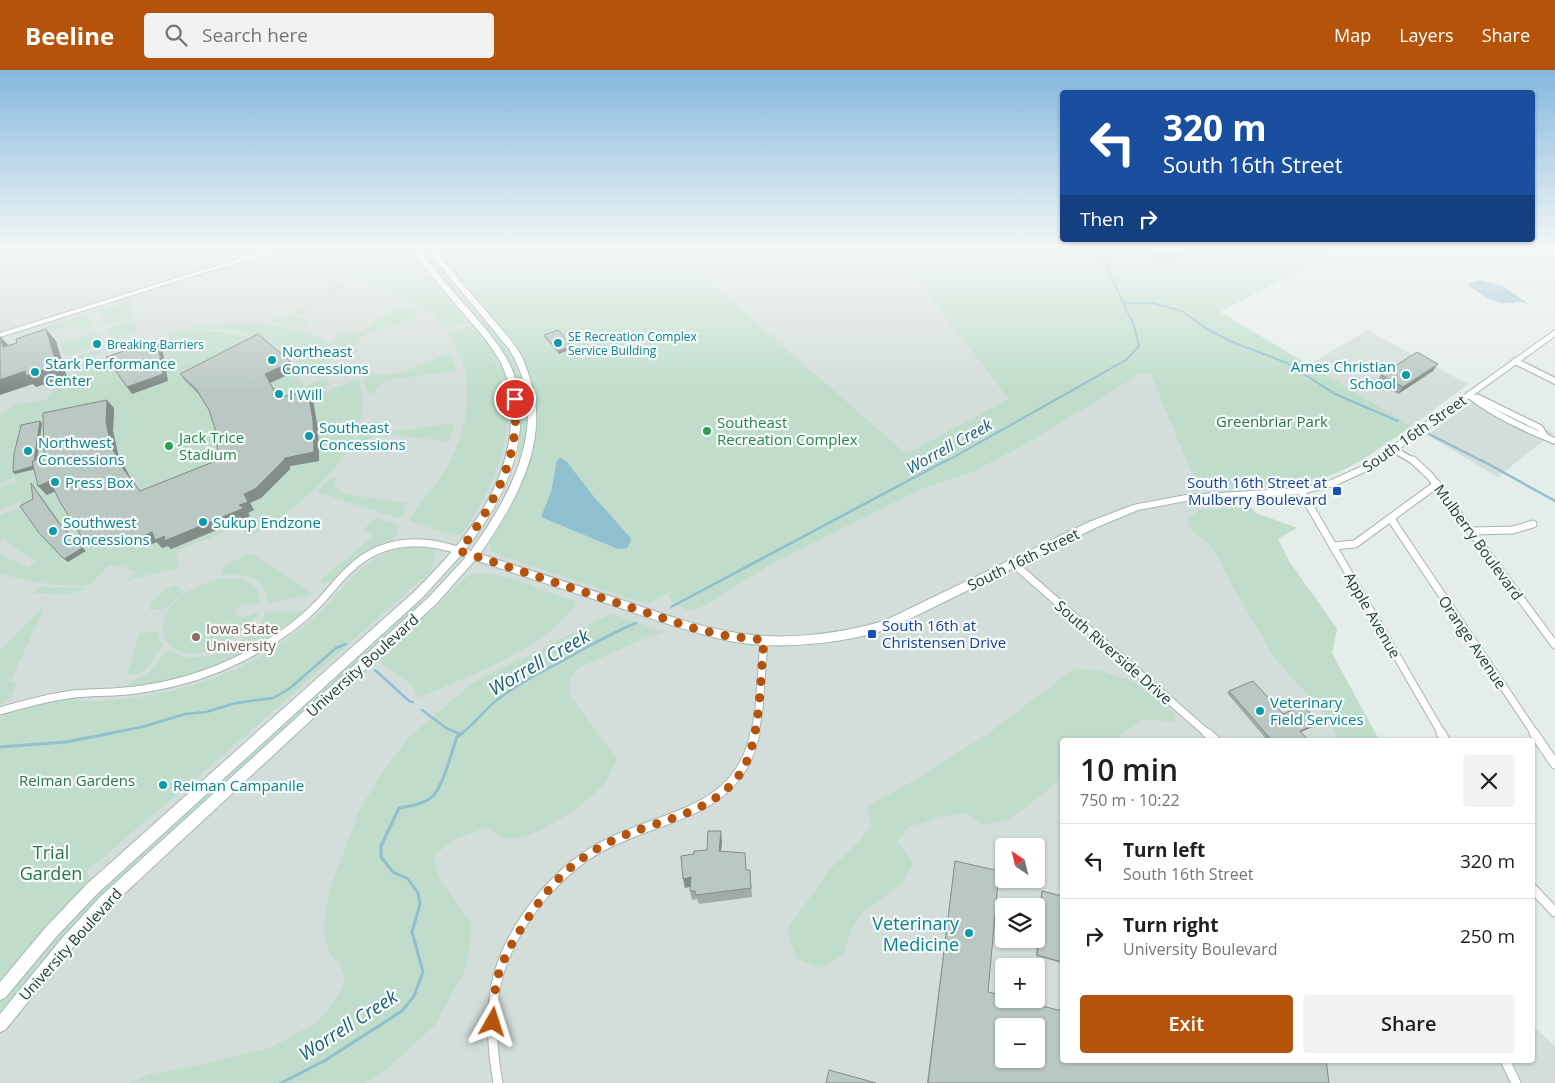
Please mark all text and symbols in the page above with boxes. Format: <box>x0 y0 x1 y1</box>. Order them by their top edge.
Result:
search box <box>144 13 494 58</box>
text: Beeline <box>25 19 114 52</box>
icon: search <box>162 21 190 49</box>
text: Search here <box>202 22 308 48</box>
text: Map <box>1334 23 1371 47</box>
text: Layers <box>1399 23 1454 47</box>
text: Share <box>1482 23 1530 47</box>
text: 320 m <box>1163 104 1267 151</box>
icon: left <box>1080 110 1145 175</box>
text: South 16th Street <box>1163 149 1343 179</box>
icon: right <box>1134 205 1162 233</box>
text: Then <box>1080 206 1124 232</box>
place label: SE Recreation Complex Service Building <box>568 328 698 359</box>
place label: Breaking Barriers <box>107 336 204 353</box>
marker: SE Recreation Complex Service Building <box>552 337 564 349</box>
marker: Breaking Barriers <box>91 338 103 350</box>
place label: Northeast Concessions <box>282 341 369 378</box>
place label: Stark Performance Center <box>45 353 176 390</box>
marker: Northeast Concessions <box>266 354 278 366</box>
place label: Ames Christian School <box>1291 356 1396 393</box>
marker: Stark Performance Center <box>29 366 41 378</box>
marker: Ames Christian School <box>1400 369 1412 381</box>
pin <box>494 378 536 420</box>
place label: I Will <box>289 384 322 404</box>
icon: arrive <box>501 385 529 413</box>
marker: I Will <box>273 388 285 400</box>
street label: South 16th Street <box>1358 390 1470 476</box>
park label: Greenbriar Park <box>1216 411 1328 431</box>
place label: Southeast Recreation Complex <box>717 412 858 449</box>
water label: Worrell Creek <box>902 413 997 479</box>
place label: Southeast Concessions <box>319 417 406 454</box>
marker: Southeast Recreation Complex <box>701 425 713 437</box>
place label: Jack Trice Stadium <box>177 427 244 464</box>
marker: Southeast Concessions <box>303 430 315 442</box>
place label: Northwest Concessions <box>38 432 125 469</box>
marker: Jack Trice Stadium <box>163 440 175 452</box>
marker: Northwest Concessions <box>22 445 34 457</box>
place label: Press Box <box>65 472 133 492</box>
place label: South 16th Street at Mulberry Boulevard <box>1187 472 1327 509</box>
marker: Press Box <box>49 476 61 488</box>
street label: Mulberry Boulevard <box>1430 480 1528 604</box>
marker: South 16th Street at Mulberry Boulevard <box>1331 485 1343 497</box>
place label: Southwest Concessions <box>63 512 150 549</box>
place label: Sukup Endzone <box>213 512 321 532</box>
marker: Sukup Endzone <box>197 516 209 528</box>
street label: South 16th Street <box>964 523 1082 595</box>
marker: Southwest Concessions <box>47 525 59 537</box>
street label: Apple Avenue <box>1340 568 1406 662</box>
street label: Orange Avenue <box>1435 592 1511 692</box>
street label: South Riverside Drive <box>1051 596 1177 708</box>
street label: University Boulevard <box>301 609 423 721</box>
place label: South 16th at Christensen Drive <box>882 615 1006 652</box>
place label: Iowa State University <box>206 618 279 655</box>
water label: Worrell Creek <box>484 622 595 701</box>
marker: South 16th at Christensen Drive <box>866 628 878 640</box>
marker: Iowa State University <box>190 631 202 643</box>
place label: Veterinary Field Services <box>1270 692 1364 729</box>
marker: Veterinary Field Services <box>1254 705 1266 717</box>
text: 10 min <box>1080 749 1178 790</box>
button: close <box>1463 755 1515 807</box>
park label: Reiman Gardens <box>19 770 135 790</box>
place label: Reiman Campanile <box>173 775 304 795</box>
marker: Reiman Campanile <box>157 779 169 791</box>
text: 750 m · 10:22 <box>1080 789 1180 811</box>
text: Turn left <box>1123 837 1205 863</box>
north arrow <box>995 838 1045 888</box>
map controls <box>995 838 1045 1068</box>
park label: Trial Garden <box>20 840 82 885</box>
icon: left <box>1080 847 1108 875</box>
text: 320 m <box>1460 848 1515 874</box>
text: South 16th Street <box>1123 863 1254 885</box>
street label: University Boulevard <box>14 883 126 1005</box>
button: layers <box>995 898 1045 948</box>
place label: Veterinary Medicine <box>872 911 960 956</box>
text: Turn right <box>1123 912 1218 938</box>
icon: right <box>1080 922 1108 950</box>
text: 250 m <box>1460 923 1515 949</box>
marker: Veterinary Medicine <box>963 927 975 939</box>
text: University Boulevard <box>1123 938 1278 960</box>
button: + <box>995 958 1045 1008</box>
water label: Worrell Creek <box>294 983 403 1067</box>
position arrow <box>466 995 518 1047</box>
button: Exit <box>1080 995 1293 1053</box>
button: Share <box>1303 995 1515 1053</box>
button: − <box>995 1018 1045 1068</box>

